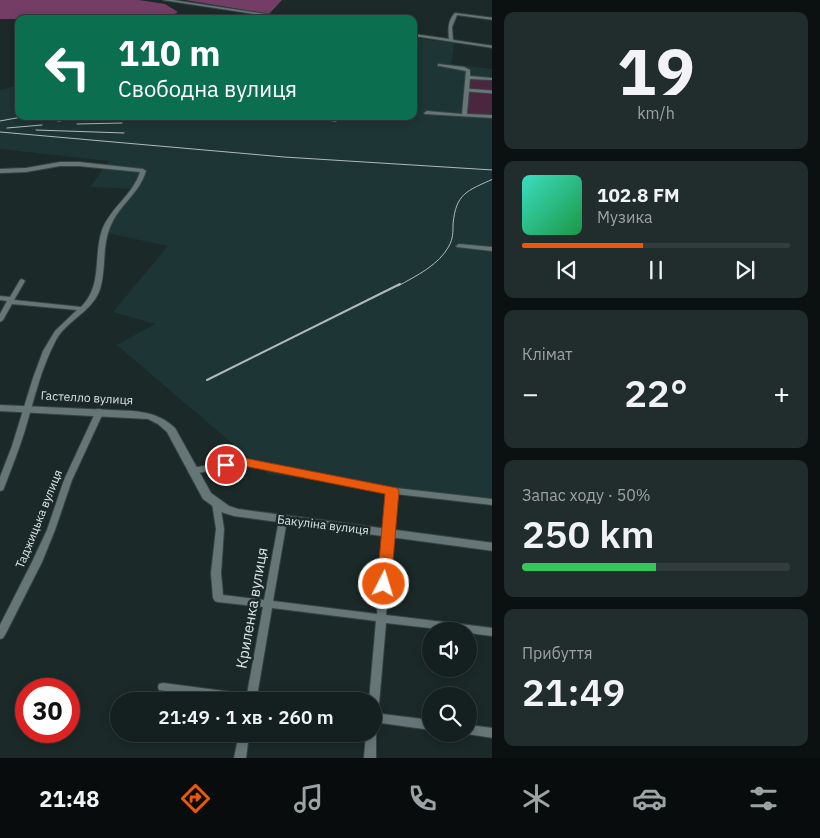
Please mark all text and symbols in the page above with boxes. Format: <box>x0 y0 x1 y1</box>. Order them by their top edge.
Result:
text: 19 <box>617 28 695 113</box>
text: 110 m <box>118 30 221 76</box>
icon: left <box>35 35 100 100</box>
text: Свободна вулиця <box>118 74 297 103</box>
text: km/h <box>637 103 675 123</box>
text: 102.8 FM <box>597 183 680 207</box>
text: Музика <box>597 207 653 227</box>
icon: previous <box>553 256 581 284</box>
icon: pause <box>642 256 670 284</box>
icon: next <box>731 256 759 284</box>
text: Клімат <box>522 344 573 364</box>
text: 22° <box>624 368 688 417</box>
text: − <box>522 375 539 412</box>
text: + <box>773 375 790 412</box>
street label: Гастелло вулиця <box>40 388 134 407</box>
pin <box>205 444 247 486</box>
icon: arrive <box>212 451 240 479</box>
street label: Таджицька вулиця <box>12 467 65 570</box>
text: Запас ходу · 50% <box>522 485 651 505</box>
text: 250 km <box>522 509 654 558</box>
street label: Бакуліна вулиця <box>276 511 370 538</box>
street label: Криленка вулиця <box>232 546 271 670</box>
position arrow <box>357 557 409 609</box>
map controls <box>422 622 477 742</box>
button: sound <box>422 622 477 677</box>
text: Прибуття <box>522 643 593 663</box>
text: 21:49 <box>522 667 625 716</box>
speed limit sign: 30 <box>15 678 80 743</box>
button: search <box>422 687 477 742</box>
text: 21:49 · 1 хв · 260 m <box>158 705 334 729</box>
icon: directions <box>178 781 213 816</box>
icon: music <box>291 781 326 816</box>
icon: phone <box>405 781 440 816</box>
icon: climate <box>519 781 554 816</box>
icon: car <box>632 781 667 816</box>
icon: filters <box>746 781 781 816</box>
text: 21:48 <box>39 784 99 813</box>

